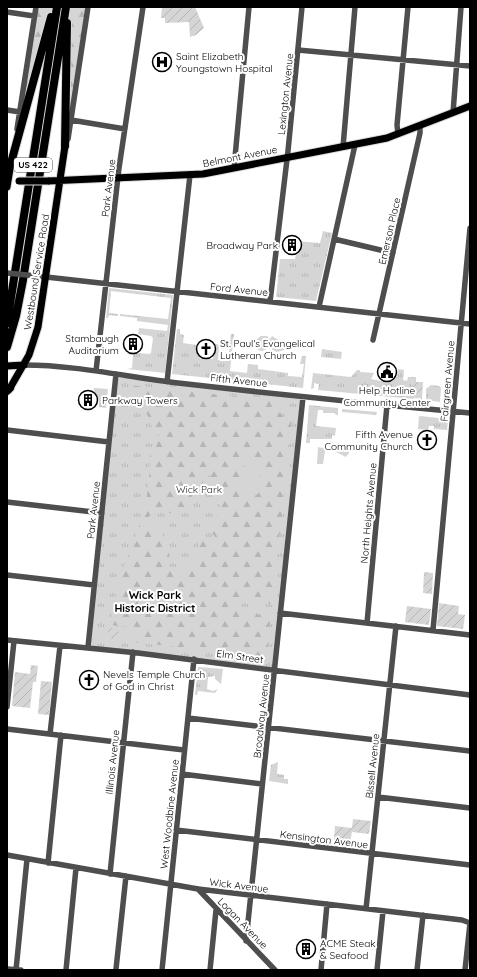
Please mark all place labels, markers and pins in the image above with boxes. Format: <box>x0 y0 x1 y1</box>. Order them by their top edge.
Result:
place label: Saint Elizabeth Youngstown Hospital <box>176 50 273 75</box>
hospital icon: Saint Elizabeth Youngstown Hospital <box>151 51 173 73</box>
building icon: Broadway Park <box>281 234 303 256</box>
place label: Broadway Park <box>207 239 278 252</box>
place label: Stambaugh Auditorium <box>65 332 119 357</box>
building icon: Stambaugh Auditorium <box>122 333 144 355</box>
place label: St. Paul's Evangelical Lutheran Church <box>220 337 315 362</box>
church icon: St. Paul's Evangelical Lutheran Church <box>195 338 217 360</box>
public building icon: Help Hotline Community Center <box>376 361 398 383</box>
place label: Help Hotline Community Center <box>343 384 431 409</box>
building icon: Parkway Towers <box>77 389 99 411</box>
place label: Parkway Towers <box>102 394 178 407</box>
place label: Fifth Avenue Community Church <box>324 428 413 453</box>
church icon: Fifth Avenue Community Church <box>416 429 438 451</box>
place label: Nevels Temple Church of God in Christ <box>103 668 205 693</box>
church icon: Nevels Temple Church of God in Christ <box>78 669 100 691</box>
place label: ACME Steak & Seafood <box>320 937 376 962</box>
building icon: ACME Steak & Seafood <box>295 938 317 960</box>

